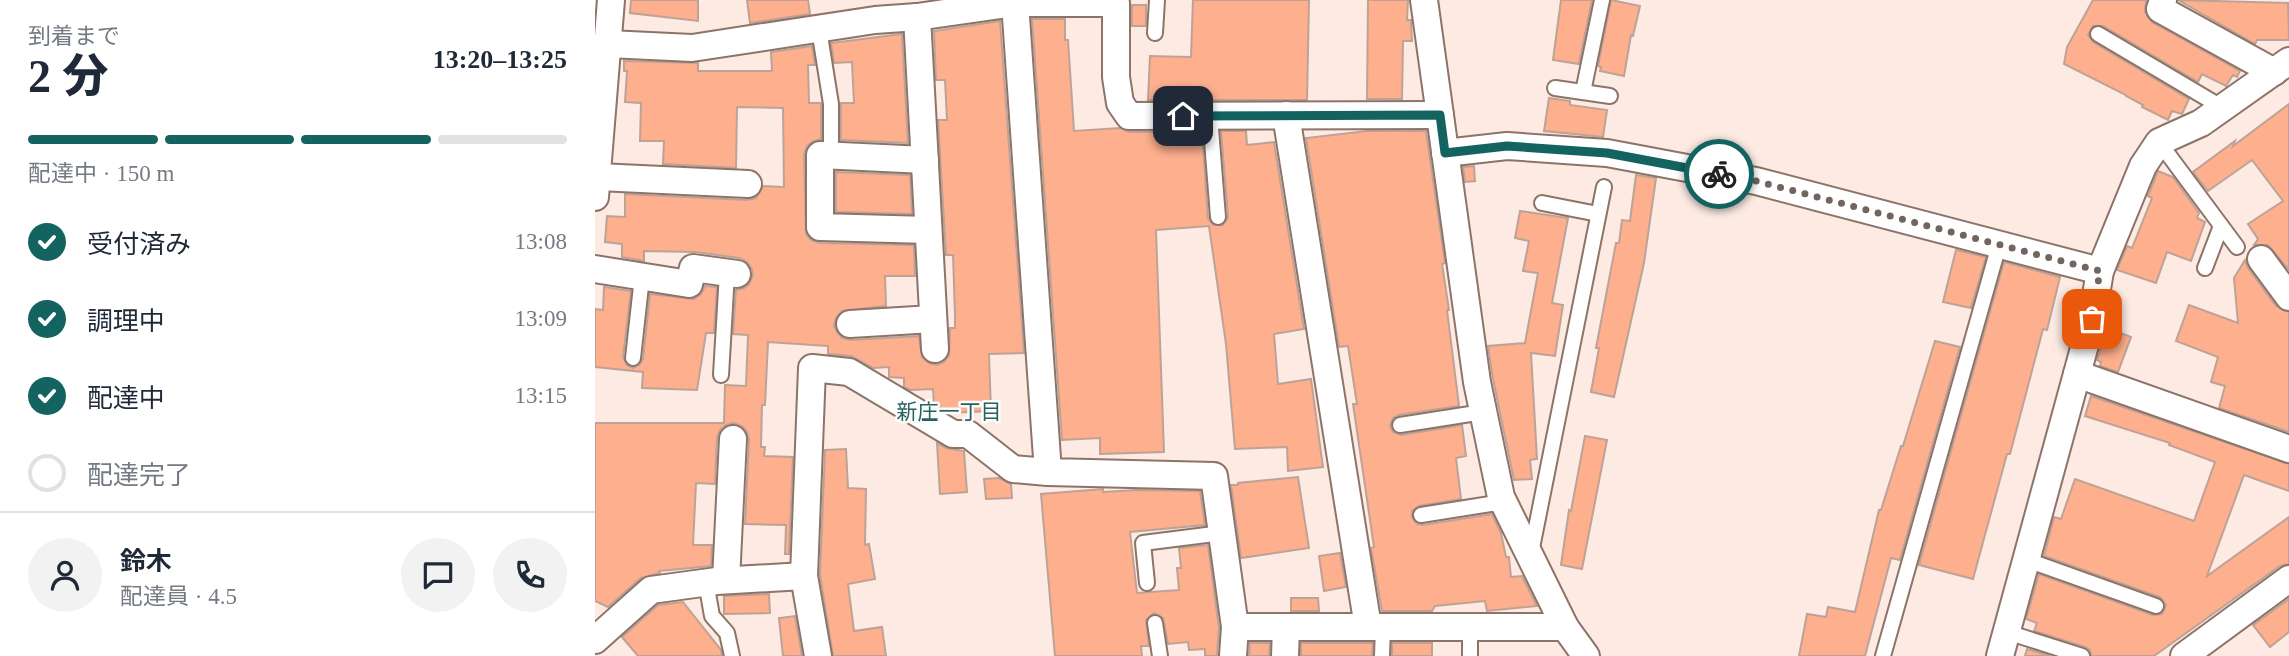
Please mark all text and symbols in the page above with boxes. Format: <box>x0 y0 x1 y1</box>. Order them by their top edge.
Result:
text: 到着まで <box>28 24 120 49</box>
text: 13:20–13:25 <box>433 45 567 74</box>
text: 2 分 <box>28 51 109 102</box>
pin <box>1153 86 1213 146</box>
icon: home <box>1164 97 1202 135</box>
courier <box>1684 139 1754 209</box>
icon: bike <box>1700 155 1738 193</box>
text: 配達中 · 150 m <box>28 161 174 186</box>
icon: check <box>28 223 66 261</box>
text: 13:08 <box>515 229 567 254</box>
text: 受付済み <box>87 230 191 259</box>
pin <box>2062 289 2122 349</box>
icon: check <box>28 300 66 338</box>
icon: bag <box>2073 300 2111 338</box>
text: 13:09 <box>515 306 567 331</box>
text: 調理中 <box>87 307 165 336</box>
icon: check <box>28 377 66 415</box>
text: 13:15 <box>515 383 567 408</box>
text: 配達中 <box>87 384 165 413</box>
district label: 新庄一丁目 <box>897 400 1002 424</box>
text: 配達完了 <box>87 461 191 490</box>
button: person <box>28 538 102 612</box>
button: chat <box>401 538 475 612</box>
button: phone <box>493 538 567 612</box>
text: 鈴木 <box>120 547 172 576</box>
text: 配達員 · 4.5 <box>120 584 237 609</box>

